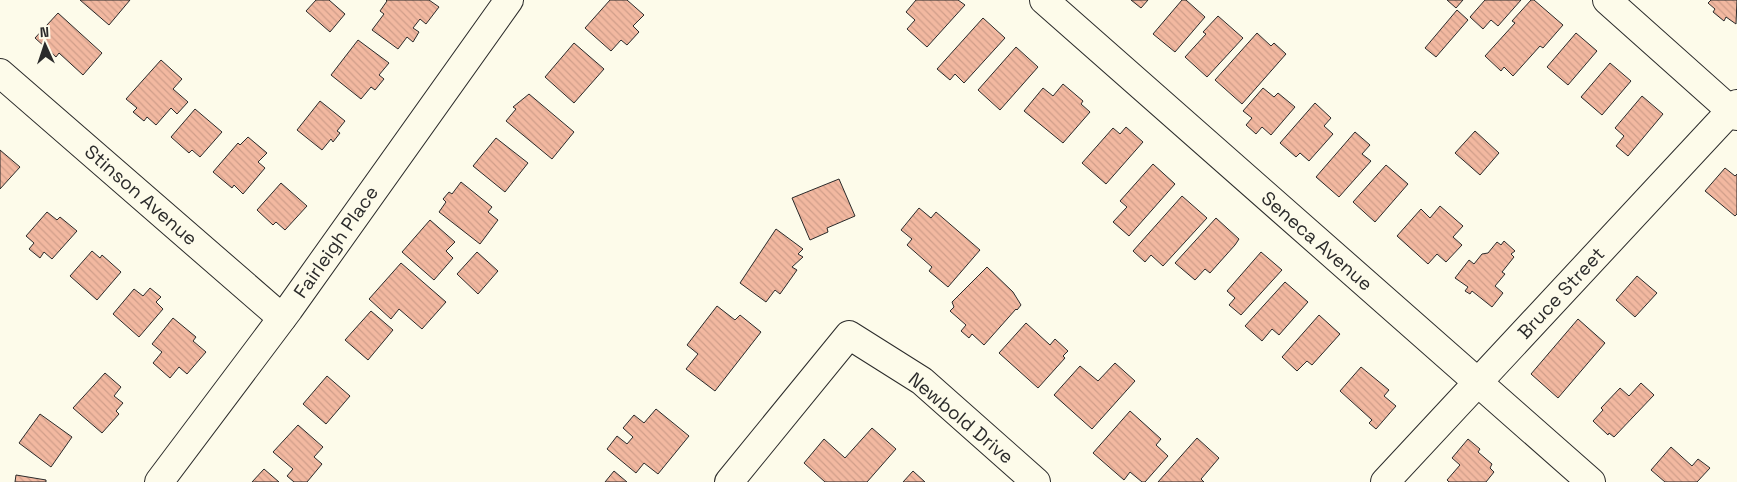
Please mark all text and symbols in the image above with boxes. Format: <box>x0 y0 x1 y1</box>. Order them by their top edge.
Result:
north arrow <box>20 20 70 70</box>
text: N <box>39 23 49 41</box>
street label: Stinson Avenue <box>79 139 203 251</box>
street label: Fairleigh Place <box>288 181 384 303</box>
street label: Seneca Avenue <box>1256 186 1378 296</box>
street label: Bruce Street <box>1512 242 1610 344</box>
street label: Newbold Drive <box>903 367 1019 469</box>

